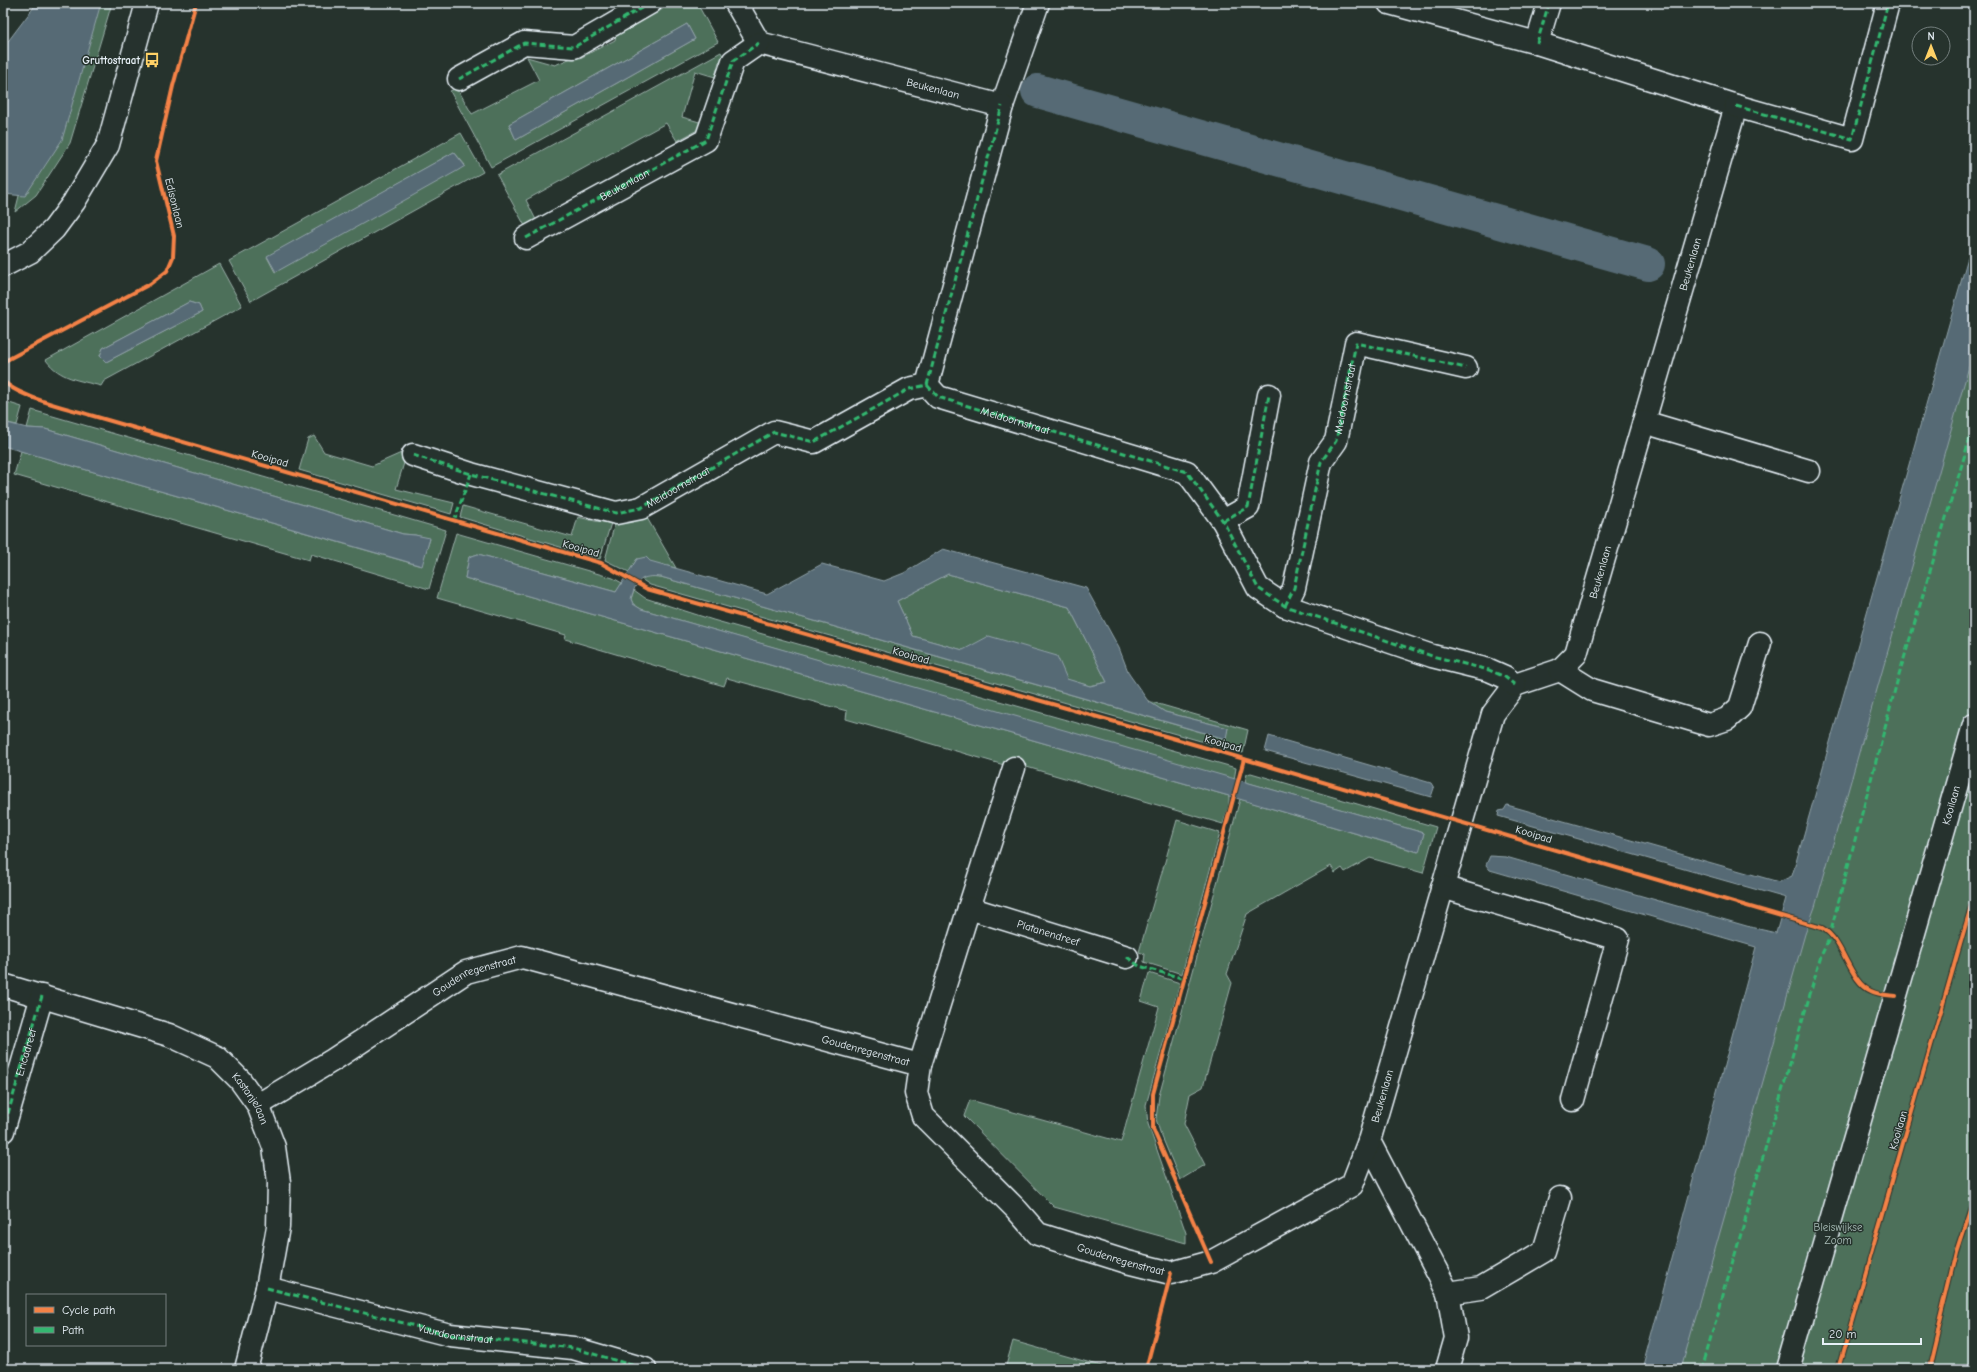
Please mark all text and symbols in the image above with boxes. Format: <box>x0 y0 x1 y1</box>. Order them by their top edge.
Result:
north arrow <box>1911 26 1951 66</box>
text: N <box>1927 30 1935 43</box>
bus stop icon: Gruttostraat <box>143 51 161 69</box>
place label: Gruttostraat <box>82 54 140 67</box>
street label: Beukenlaan <box>905 75 961 102</box>
street label: Beukenlaan <box>598 166 652 204</box>
street label: Edisonlaan <box>162 177 187 230</box>
street label: Beukenlaan <box>1677 236 1704 292</box>
street label: Meidoornstraat <box>1332 362 1359 435</box>
street label: Meidoornstraat <box>979 404 1052 438</box>
street label: Kooipad <box>250 447 290 470</box>
street label: Meidoornstraat <box>644 464 713 511</box>
street label: Kooipad <box>561 537 601 560</box>
street label: Beukenlaan <box>1587 544 1614 600</box>
street label: Kooipad <box>891 644 931 667</box>
street label: Kooipad <box>1203 732 1243 755</box>
street label: Kooilaan <box>1940 784 1963 826</box>
street label: Kooipad <box>1514 823 1554 846</box>
street label: Platanendreef <box>1015 917 1082 949</box>
street label: Goudenregenstraat <box>430 953 518 999</box>
street label: Ericadreef <box>13 1026 39 1078</box>
street label: Goudenregenstraat <box>820 1033 912 1069</box>
street label: Beukenlaan <box>1369 1068 1396 1124</box>
street label: Kastanjelaan <box>229 1070 271 1126</box>
street label: Kooilaan <box>1887 1109 1910 1151</box>
park label: Bleiswijkse Zoom <box>1814 1221 1863 1247</box>
street label: Goudenregenstraat <box>1075 1241 1167 1278</box>
legend <box>26 1294 166 1346</box>
text: Cycle path <box>62 1303 115 1317</box>
scale bar <box>1823 1320 1921 1346</box>
street label: Vuurdoornstraat <box>417 1321 494 1347</box>
text: Path <box>62 1323 84 1337</box>
text: 20 m <box>1829 1327 1857 1341</box>

